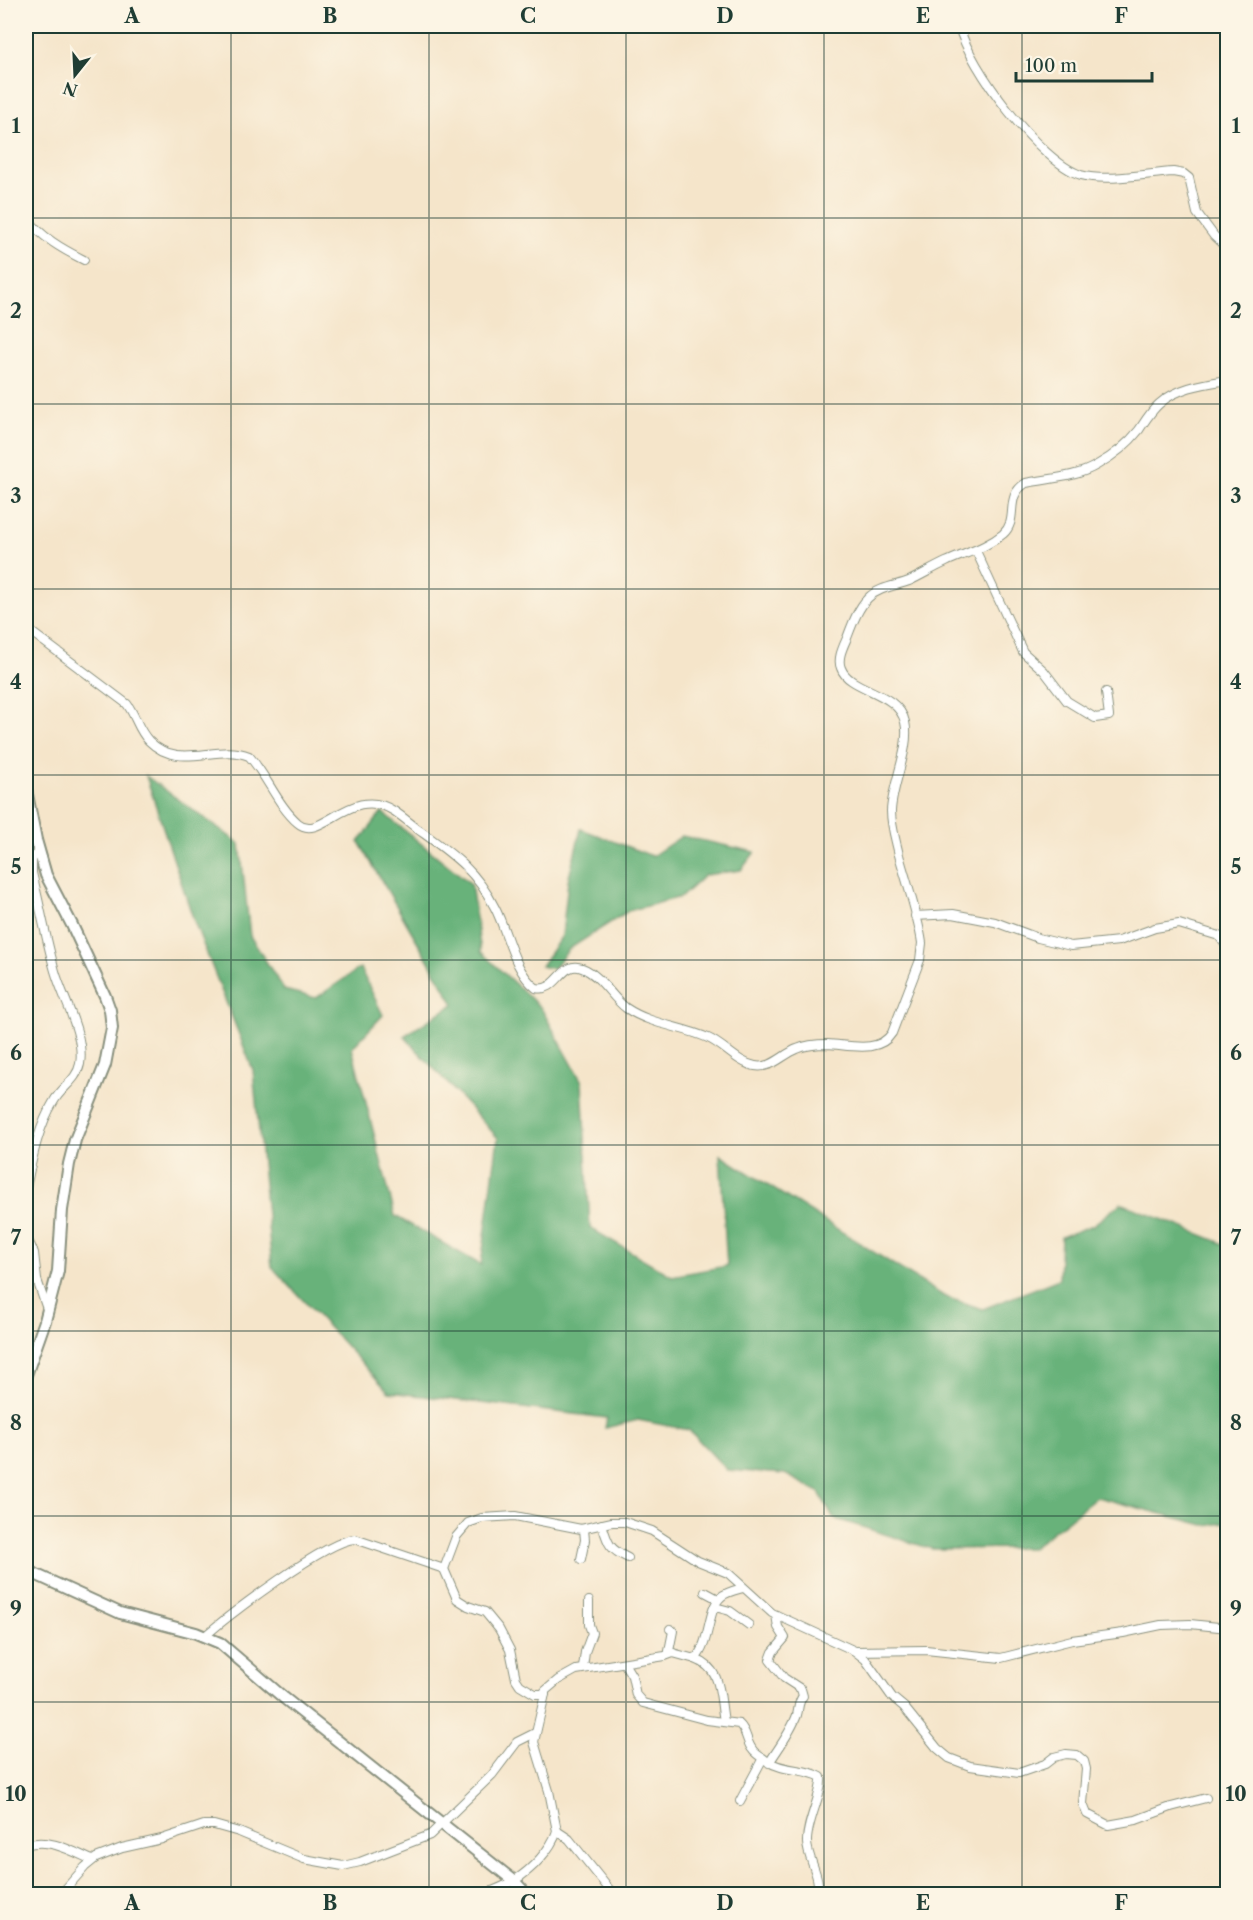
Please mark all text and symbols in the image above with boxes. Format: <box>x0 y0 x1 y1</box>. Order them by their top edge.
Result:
text: A <box>123 4 140 28</box>
text: B <box>323 4 338 28</box>
text: C <box>520 4 536 28</box>
text: D <box>716 4 734 28</box>
text: E <box>916 4 930 28</box>
text: F <box>1114 4 1128 28</box>
north arrow <box>45 45 105 105</box>
scale bar <box>1016 45 1152 83</box>
text: 100 m <box>1025 55 1077 77</box>
text: N <box>61 78 80 101</box>
text: 1 <box>12 114 21 138</box>
text: 1 <box>1232 114 1241 138</box>
text: 2 <box>10 299 22 323</box>
text: 2 <box>1230 299 1242 323</box>
text: 3 <box>10 484 22 508</box>
text: 3 <box>1230 484 1242 508</box>
text: 4 <box>10 670 22 694</box>
text: 4 <box>1230 670 1242 694</box>
text: 5 <box>10 855 22 879</box>
text: 5 <box>1230 855 1242 879</box>
text: 6 <box>10 1041 22 1065</box>
text: 6 <box>1230 1041 1242 1065</box>
text: 7 <box>11 1226 22 1250</box>
text: 7 <box>1231 1226 1242 1250</box>
text: 8 <box>10 1411 22 1435</box>
text: 8 <box>1230 1411 1242 1435</box>
text: 9 <box>10 1597 22 1621</box>
text: 9 <box>1230 1597 1242 1621</box>
text: 10 <box>5 1782 27 1806</box>
text: 10 <box>1225 1782 1247 1806</box>
text: A <box>123 1891 140 1915</box>
text: B <box>323 1891 338 1915</box>
text: C <box>520 1891 536 1915</box>
text: D <box>716 1891 734 1915</box>
text: E <box>916 1891 930 1915</box>
text: F <box>1114 1891 1128 1915</box>

